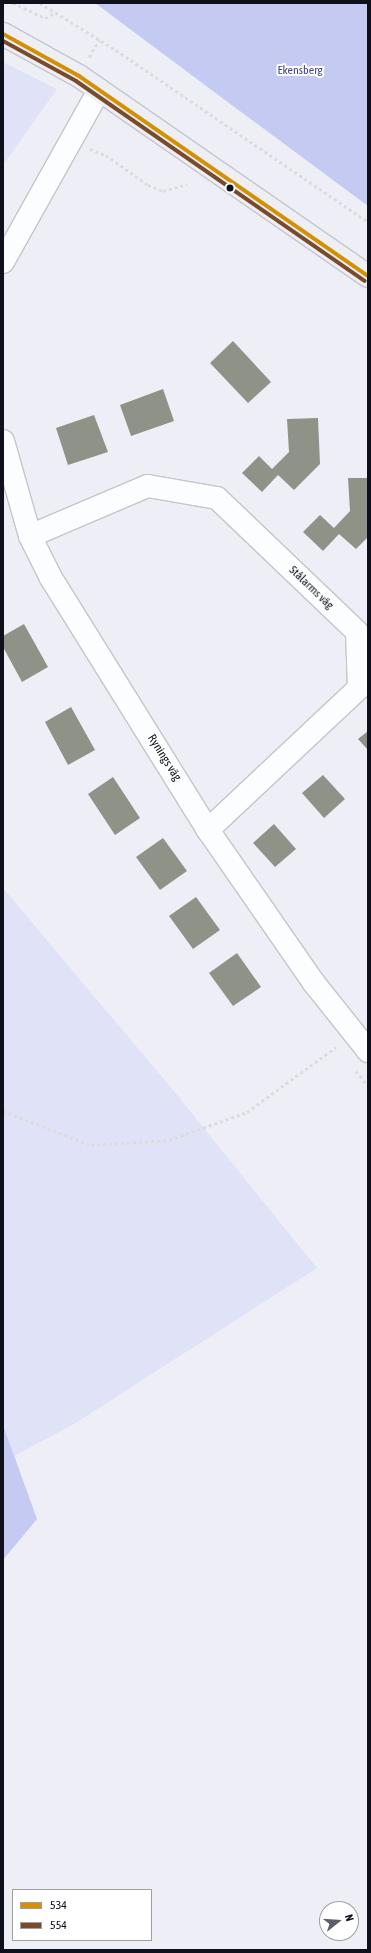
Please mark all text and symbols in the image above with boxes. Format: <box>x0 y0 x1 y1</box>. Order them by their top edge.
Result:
park label: Ekensberg <box>277 64 323 78</box>
unlabelled marker <box>225 183 235 193</box>
street label: Stålarms väg <box>286 563 336 613</box>
street label: Rynings väg <box>144 732 184 784</box>
legend <box>12 1889 152 1941</box>
text: 534 <box>50 1898 67 1912</box>
north arrow <box>319 1901 359 1941</box>
text: N <box>343 1913 356 1923</box>
text: 554 <box>50 1918 67 1932</box>

